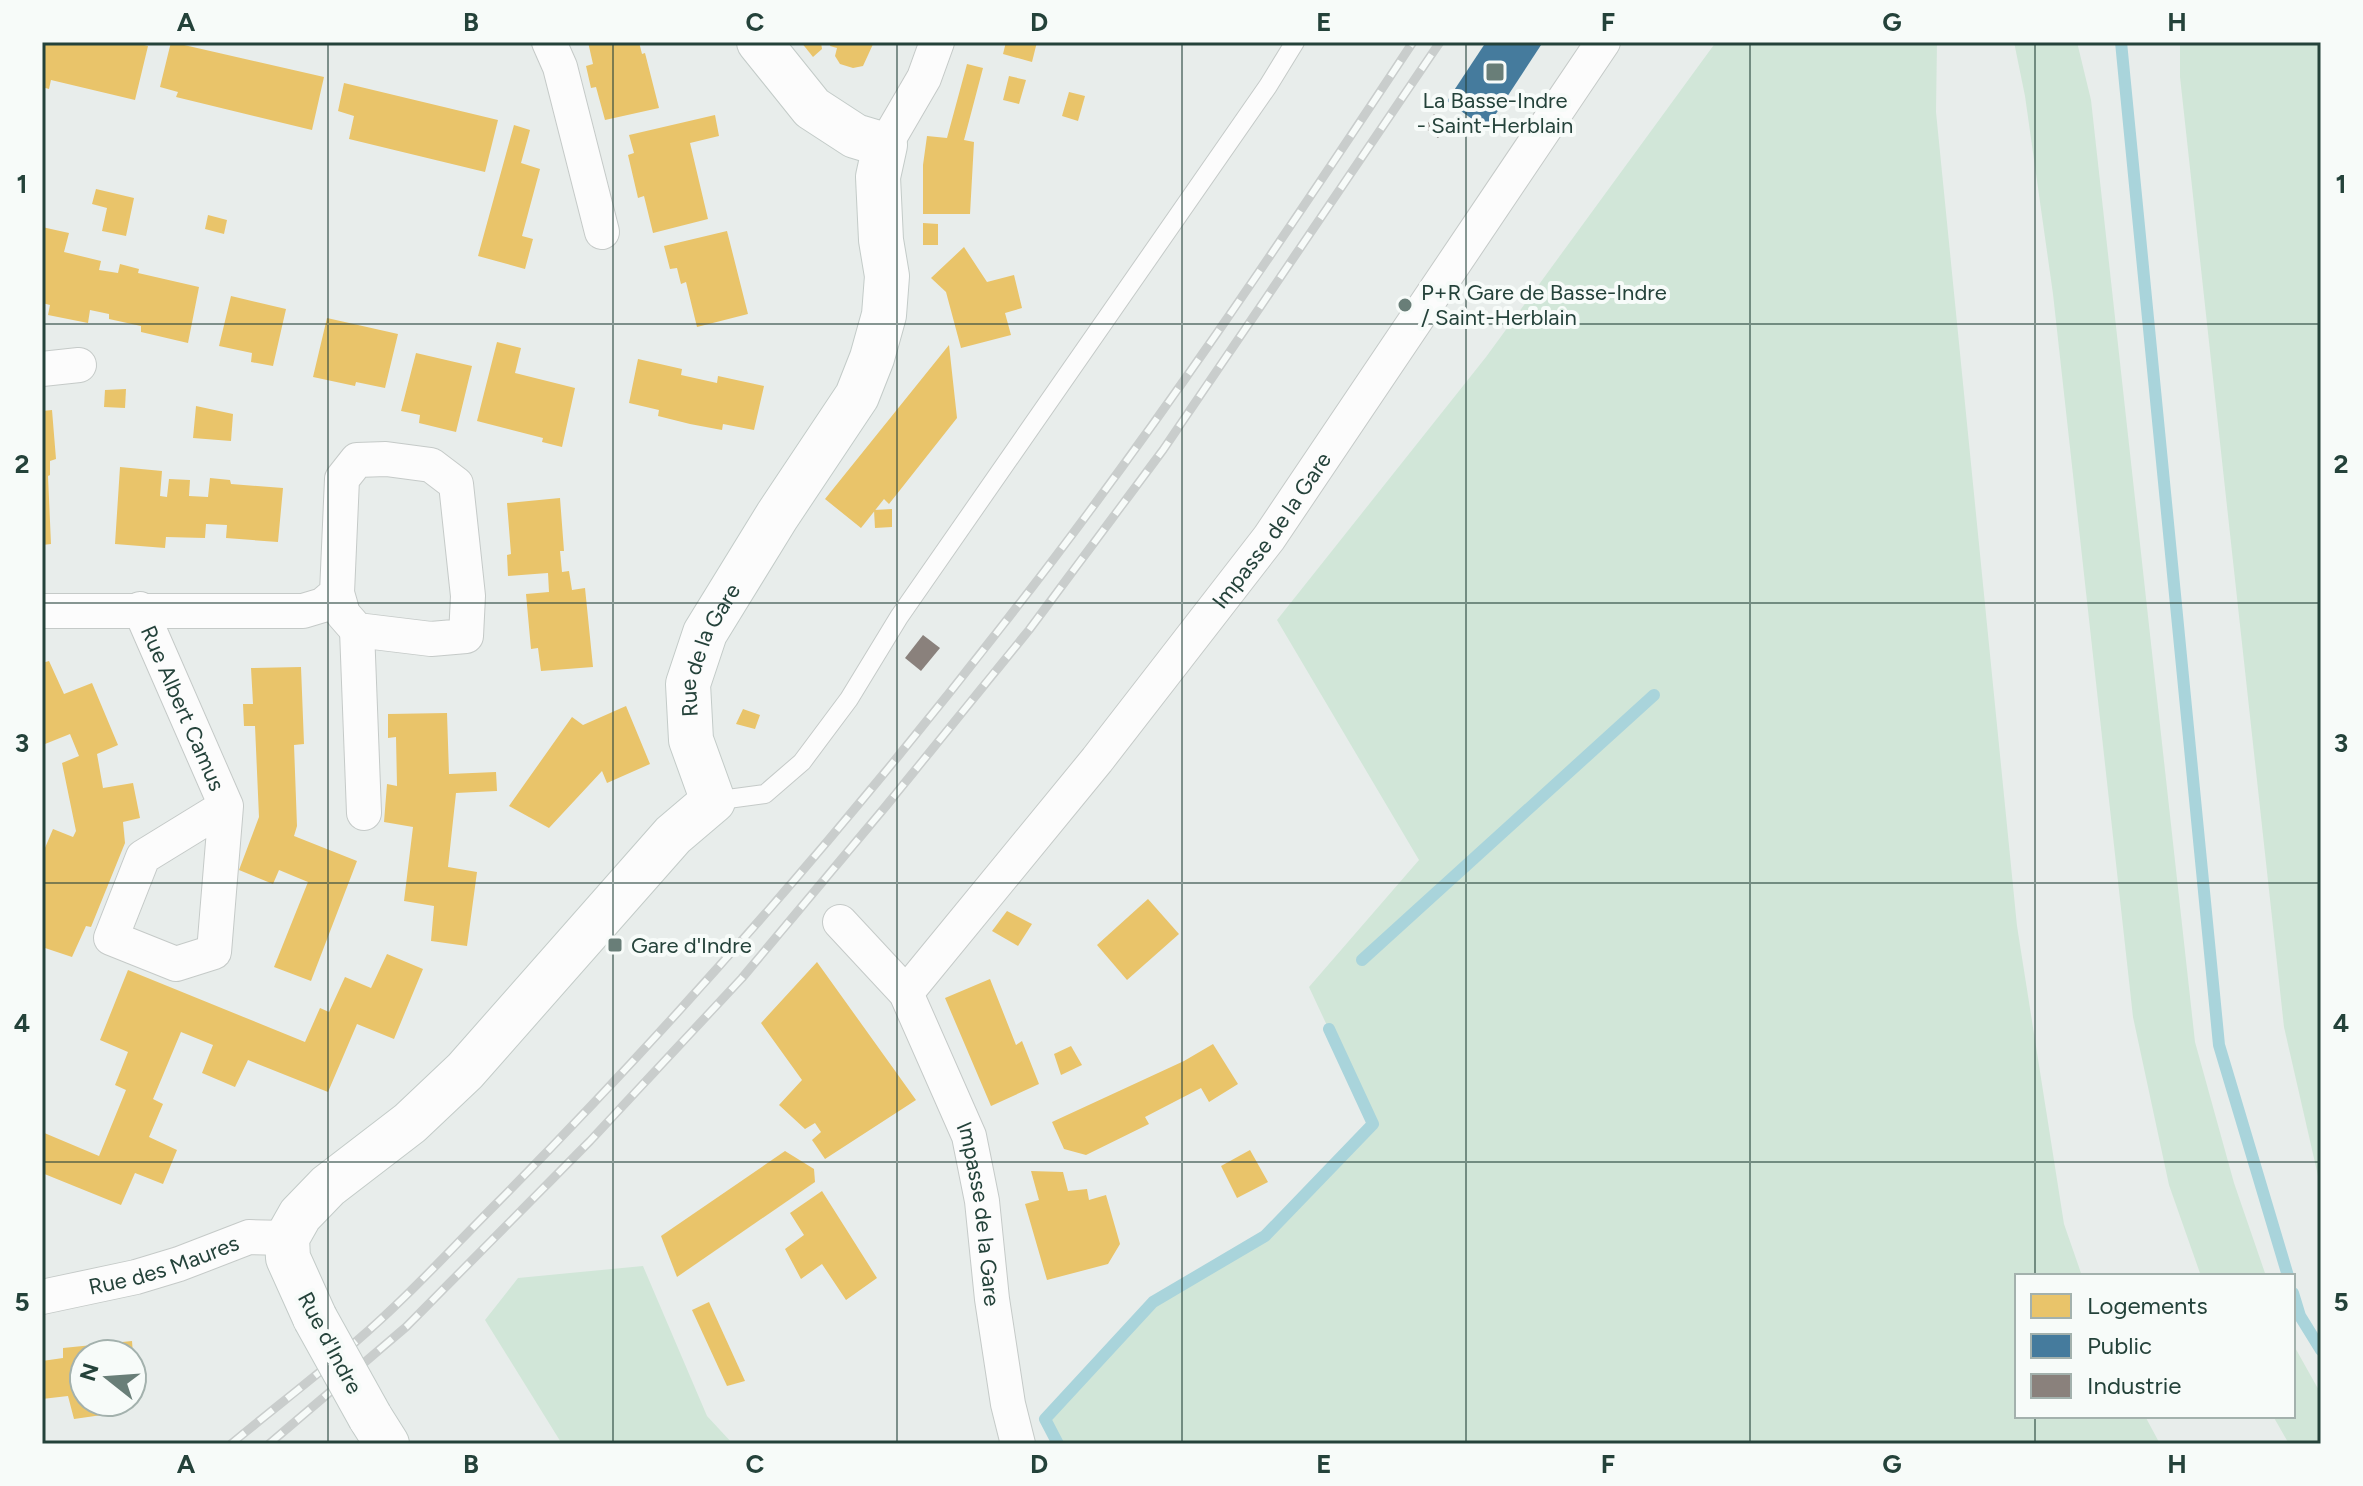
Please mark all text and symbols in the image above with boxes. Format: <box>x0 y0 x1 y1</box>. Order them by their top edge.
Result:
text: A <box>177 6 196 38</box>
text: B <box>463 6 479 38</box>
text: C <box>746 6 765 38</box>
text: D <box>1030 6 1048 38</box>
text: E <box>1316 6 1332 38</box>
text: F <box>1601 6 1615 38</box>
text: G <box>1882 6 1902 38</box>
text: H <box>2167 6 2187 38</box>
marker: La Basse-Indre - Saint-Herblain <box>1484 61 1506 83</box>
place label: La Basse-Indre - Saint-Herblain <box>1417 87 1573 139</box>
text: 1 <box>17 168 27 200</box>
text: 1 <box>2336 168 2346 200</box>
place label: P+R Gare de Basse-Indre / Saint-Herblain <box>1421 279 1667 331</box>
marker: P+R Gare de Basse-Indre / Saint-Herblain <box>1396 296 1414 314</box>
street label: Impasse de la Gare <box>1206 447 1337 614</box>
text: 2 <box>14 448 30 480</box>
text: 2 <box>2333 448 2349 480</box>
street label: Rue de la Gare <box>674 578 746 718</box>
street label: Rue Albert Camus <box>135 621 231 795</box>
text: 3 <box>15 727 29 759</box>
text: 3 <box>2334 727 2348 759</box>
place label: Gare d'Indre <box>631 932 752 959</box>
marker: Gare d'Indre <box>606 936 624 954</box>
text: 4 <box>14 1007 30 1039</box>
text: 4 <box>2333 1007 2349 1039</box>
street label: Impasse de la Gare <box>951 1117 1006 1308</box>
street label: Rue des Maures <box>86 1229 243 1300</box>
legend <box>2015 1274 2295 1418</box>
text: 5 <box>14 1286 30 1318</box>
text: 5 <box>2333 1286 2349 1318</box>
street label: Rue d'Indre <box>292 1287 368 1399</box>
text: Logements <box>2087 1291 2208 1320</box>
text: Public <box>2087 1331 2152 1360</box>
north arrow <box>68 1338 148 1418</box>
text: N <box>74 1360 105 1384</box>
text: Industrie <box>2087 1371 2181 1400</box>
text: A <box>177 1448 196 1480</box>
text: B <box>463 1448 479 1480</box>
text: C <box>746 1448 765 1480</box>
text: D <box>1030 1448 1048 1480</box>
text: E <box>1316 1448 1332 1480</box>
text: F <box>1601 1448 1615 1480</box>
text: G <box>1882 1448 1902 1480</box>
text: H <box>2167 1448 2187 1480</box>

